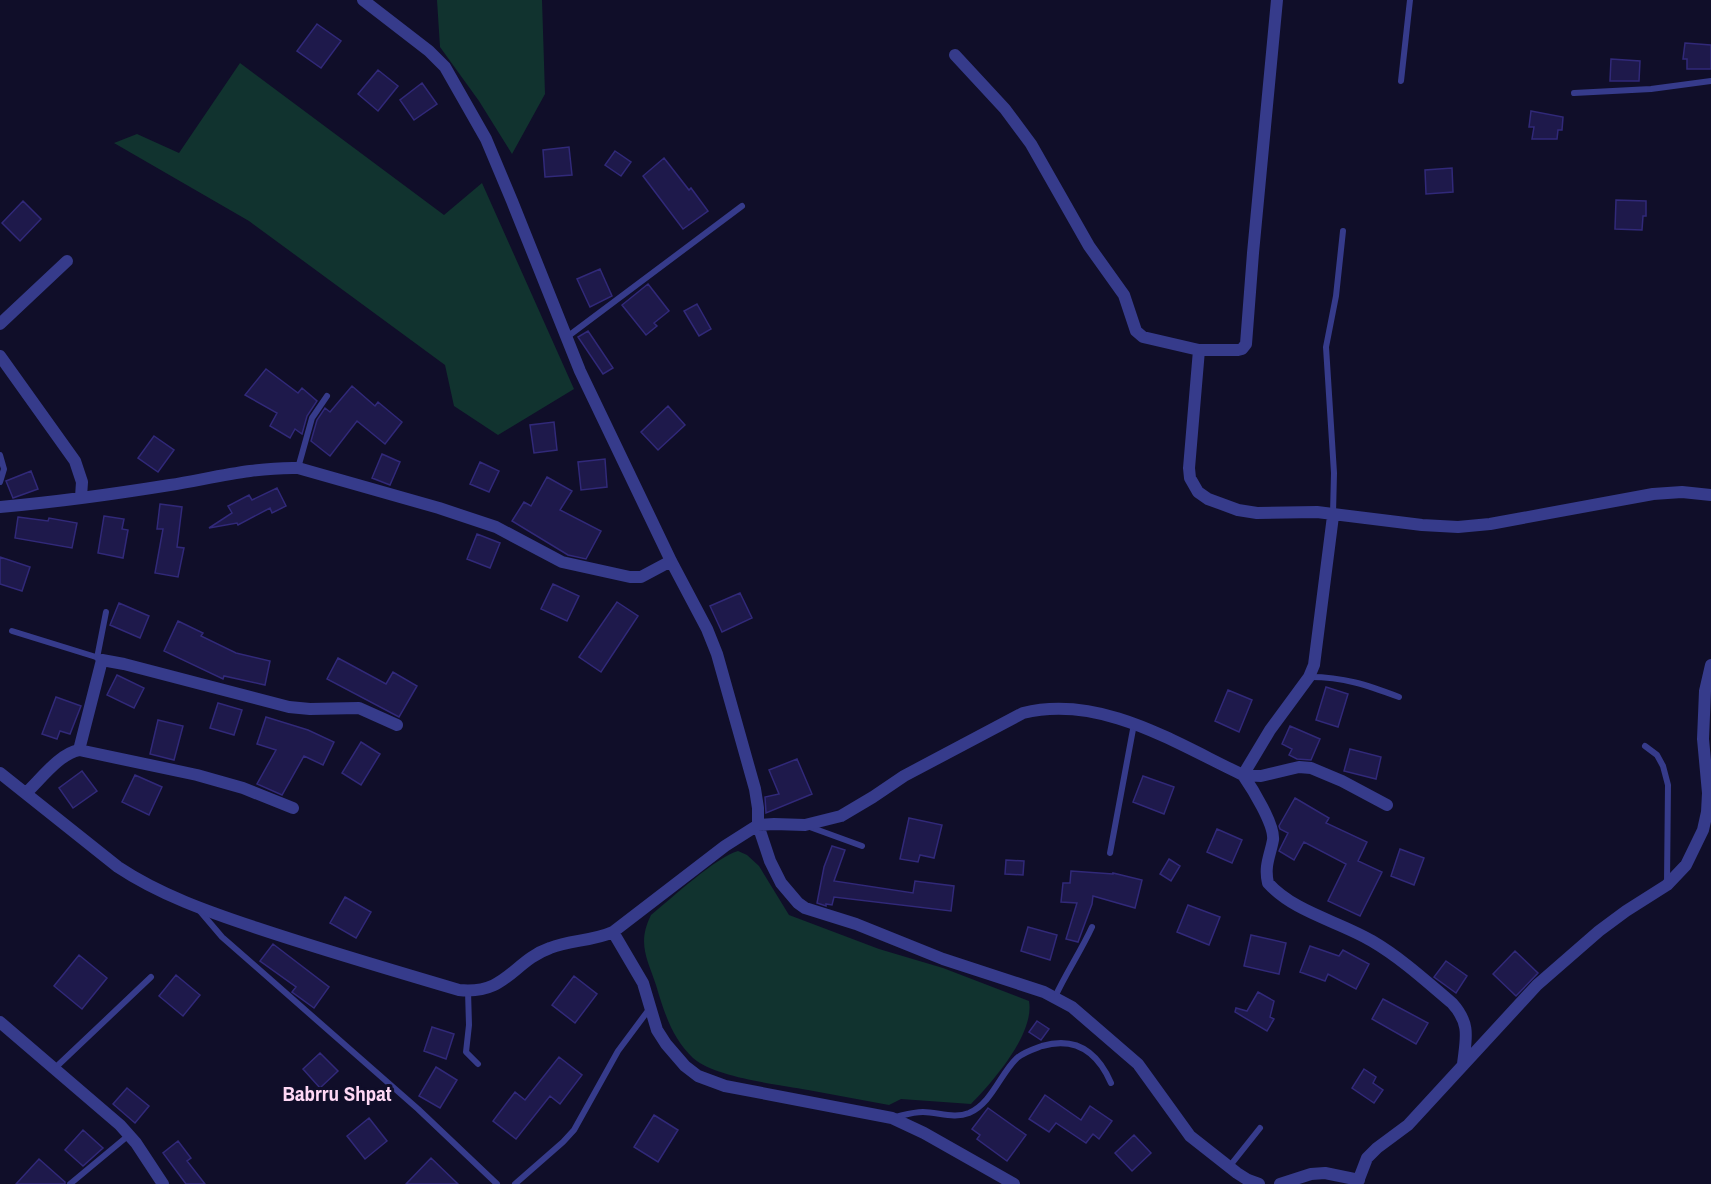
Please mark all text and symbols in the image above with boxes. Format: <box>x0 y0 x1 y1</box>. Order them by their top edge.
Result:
district label: Babrru Shpat <box>282 1079 392 1108</box>

